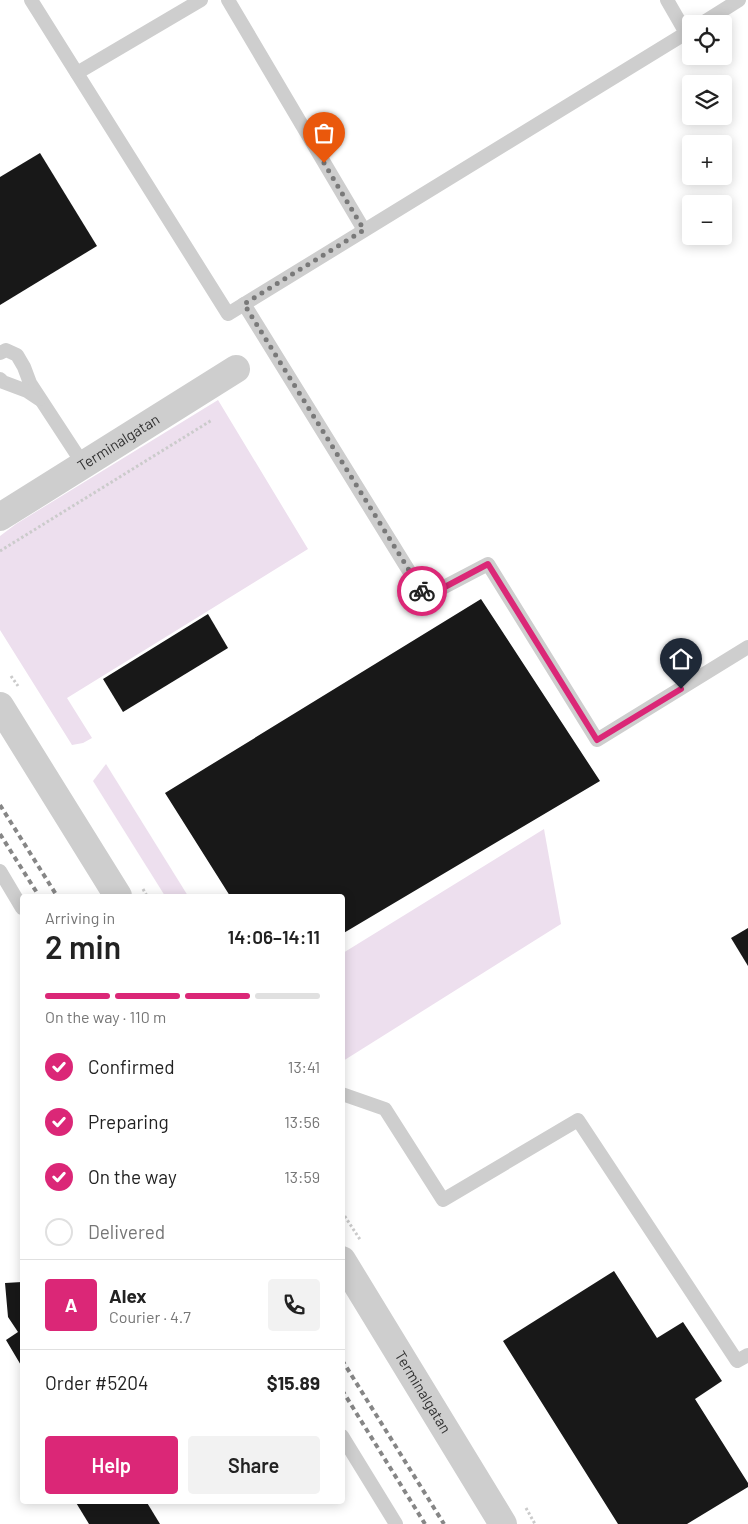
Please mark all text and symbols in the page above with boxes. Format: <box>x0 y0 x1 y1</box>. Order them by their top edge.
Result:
map controls <box>682 15 732 245</box>
button: locate <box>682 15 732 65</box>
button: layers <box>682 75 732 125</box>
pin <box>303 112 345 163</box>
icon: bag <box>310 119 338 147</box>
button: + <box>682 135 732 185</box>
button: − <box>682 195 732 245</box>
street label: Terminalgatan <box>74 409 162 474</box>
courier <box>397 566 447 616</box>
icon: bike <box>408 577 436 605</box>
pin <box>660 638 702 689</box>
icon: home <box>667 645 695 673</box>
text: Arriving in <box>45 908 115 927</box>
text: 14:06–14:11 <box>228 925 320 948</box>
text: 2 min <box>45 927 121 965</box>
text: On the way · 110 m <box>45 1007 166 1026</box>
icon: check <box>45 1053 73 1081</box>
text: Confirmed <box>88 1055 175 1078</box>
text: 13:41 <box>288 1057 320 1076</box>
icon: check <box>45 1108 73 1136</box>
text: Preparing <box>88 1110 169 1133</box>
text: 13:56 <box>284 1112 320 1131</box>
icon: check <box>45 1163 73 1191</box>
text: On the way <box>88 1165 177 1188</box>
text: 13:59 <box>284 1167 320 1186</box>
text: Delivered <box>88 1220 165 1243</box>
button: phone <box>268 1279 320 1331</box>
text: Alex <box>109 1284 147 1307</box>
text: A <box>65 1293 77 1316</box>
text: Courier · 4.7 <box>109 1307 191 1326</box>
street label: Terminalgatan <box>392 1347 456 1436</box>
text: Order #5204 <box>45 1371 149 1394</box>
text: $15.89 <box>267 1371 320 1394</box>
button: Help <box>45 1436 178 1494</box>
button: Share <box>188 1436 320 1494</box>

